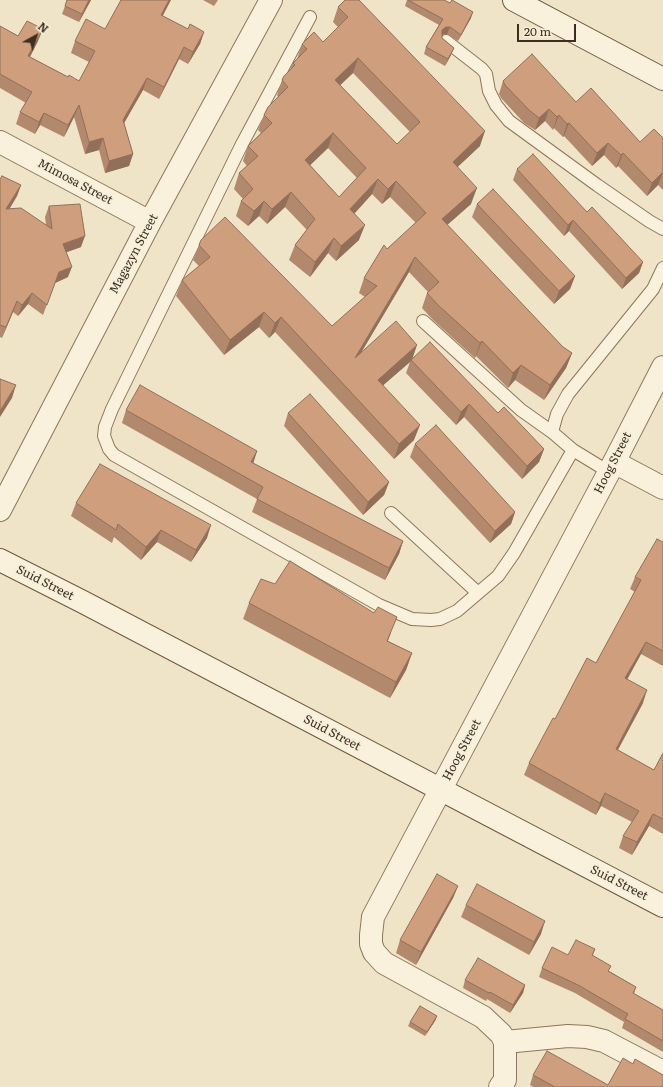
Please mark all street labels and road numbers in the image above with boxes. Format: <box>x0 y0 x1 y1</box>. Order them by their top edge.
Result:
street label: Mimosa Street <box>35 156 115 208</box>
street label: Magazyn Street <box>107 211 161 297</box>
street label: Hoog Street <box>591 430 635 496</box>
street label: Suid Street <box>14 562 76 604</box>
street label: Suid Street <box>301 712 363 754</box>
street label: Hoog Street <box>440 717 484 783</box>
street label: Suid Street <box>588 862 650 904</box>

